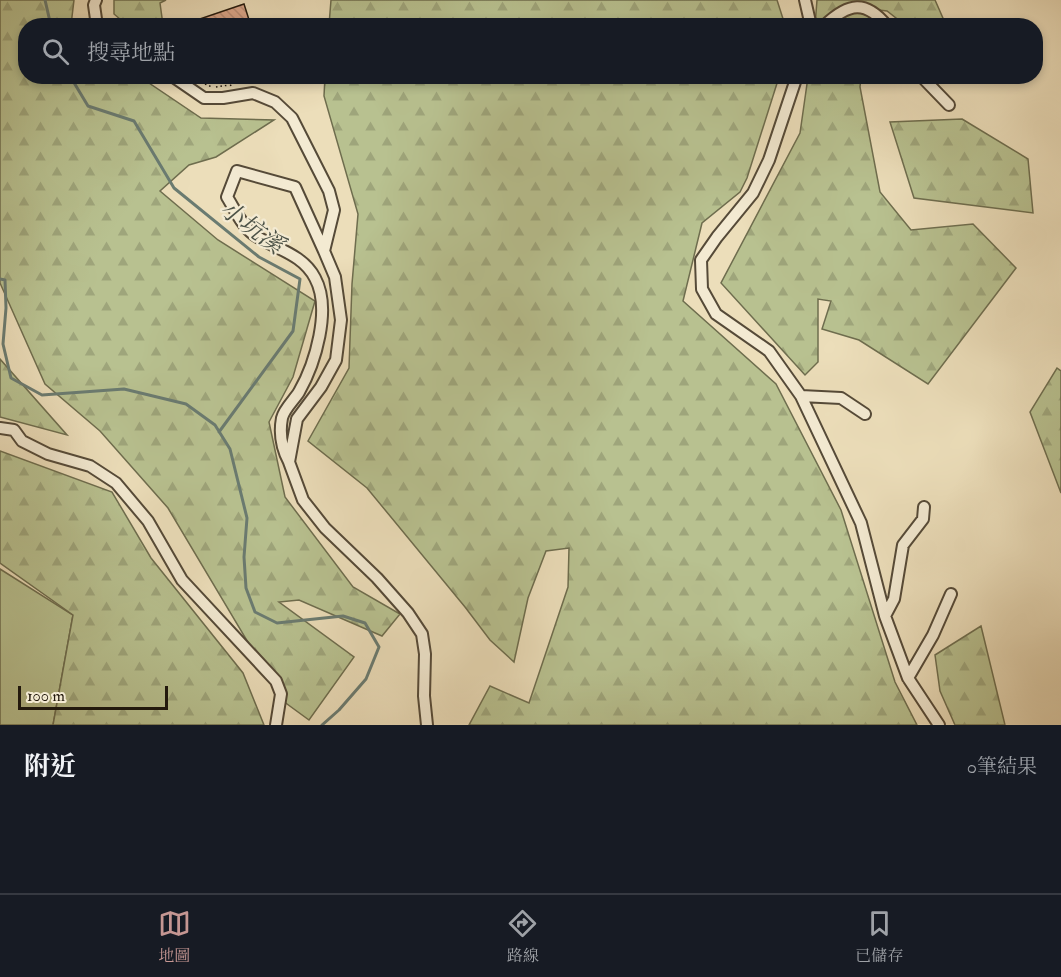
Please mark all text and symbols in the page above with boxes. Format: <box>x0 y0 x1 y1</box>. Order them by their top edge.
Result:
search box <box>18 18 1043 84</box>
icon: search <box>39 35 72 68</box>
text: 搜尋地點 <box>87 39 175 67</box>
water label: 小坑溪 <box>213 194 292 263</box>
scale bar <box>18 683 168 710</box>
text: 100 m <box>27 686 65 706</box>
text: 附近 <box>24 751 76 783</box>
text: 0筆結果 <box>967 754 1037 779</box>
tab: 地圖 <box>158 907 191 966</box>
tab: 路線 <box>506 907 539 966</box>
tab: 已儲存 <box>855 907 903 966</box>

